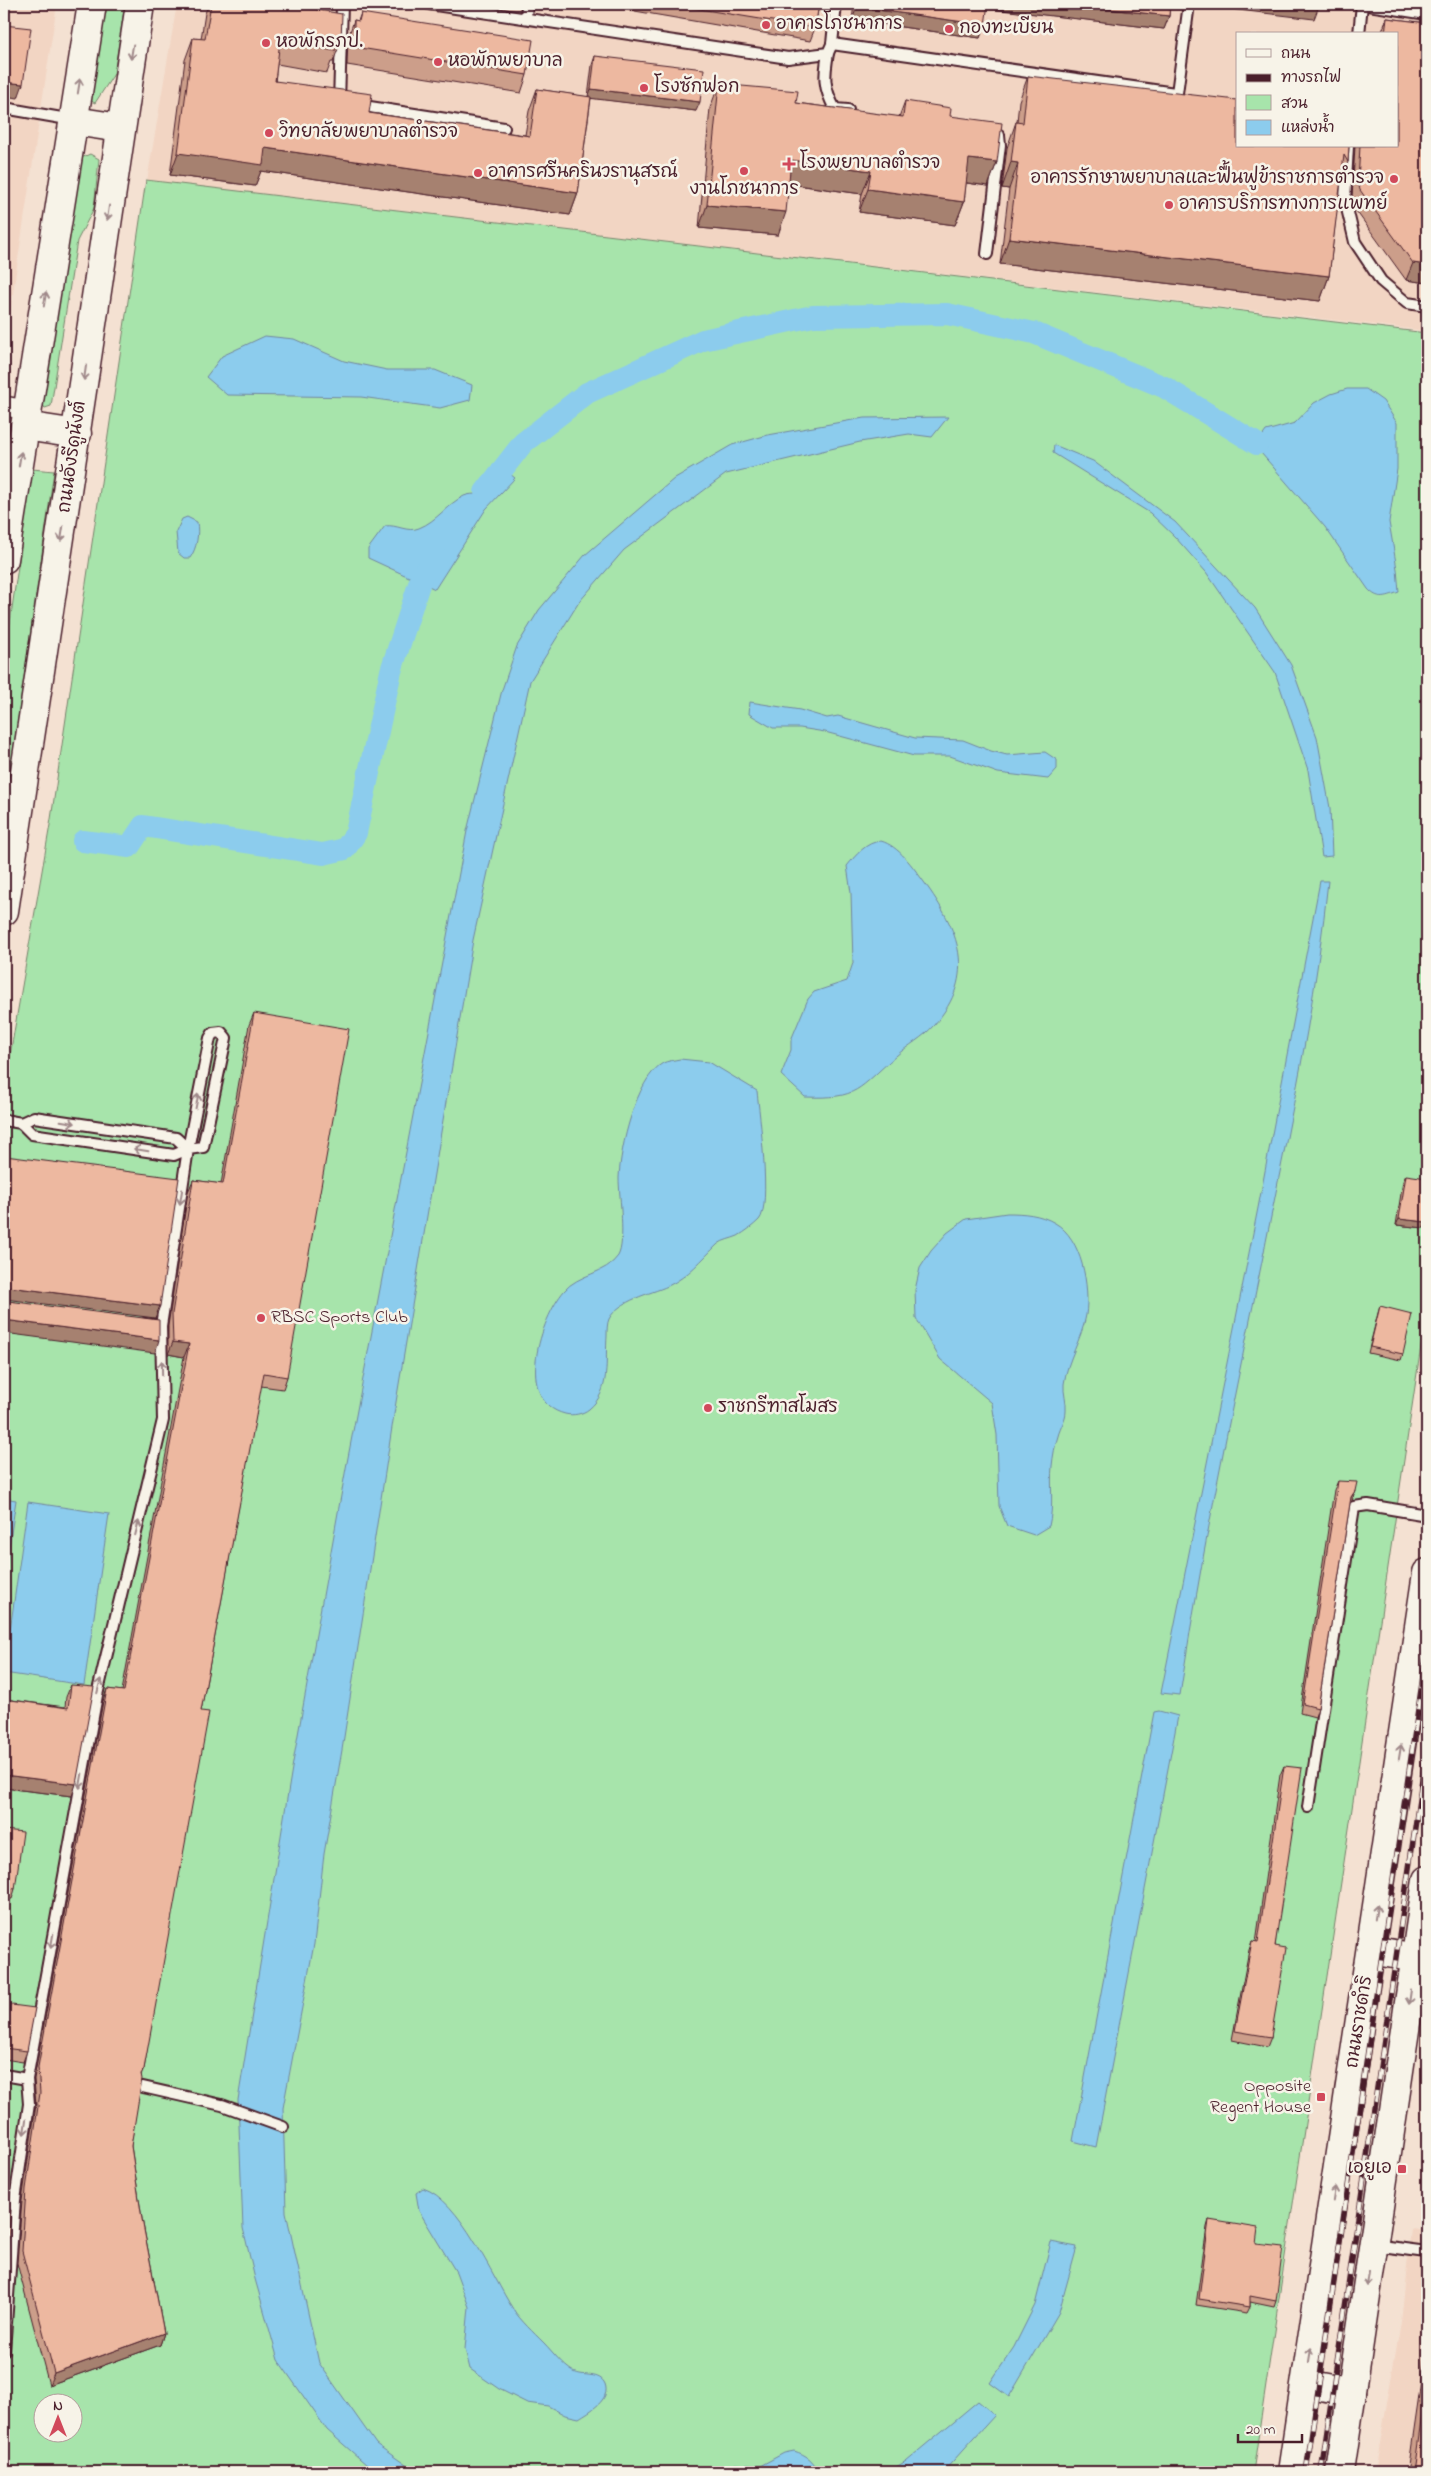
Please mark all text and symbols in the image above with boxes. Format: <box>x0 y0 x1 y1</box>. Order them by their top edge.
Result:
place label: อาคารโภชนาการ <box>776 10 903 38</box>
place label: กองทะเบียน <box>959 15 1053 42</box>
marker: อาคารโภชนาการ <box>760 19 772 31</box>
marker: กองทะเบียน <box>943 23 955 35</box>
place label: หอพักรภป. <box>276 30 363 56</box>
legend <box>1236 32 1398 148</box>
marker: หอพักรภป. <box>260 37 272 49</box>
text: ถนน <box>1281 43 1310 65</box>
one-way arrow <box>127 44 137 60</box>
place label: หอพักพยาบาล <box>448 49 563 75</box>
marker: หอพักพยาบาล <box>432 56 444 68</box>
text: ทางรถไฟ <box>1281 67 1341 89</box>
place label: โรงซักฟอก <box>654 73 739 101</box>
one-way arrow <box>74 79 84 95</box>
marker: โรงซักฟอก <box>638 82 650 94</box>
text: สวน <box>1281 93 1308 115</box>
text: แหล่งน้ำ <box>1281 113 1335 139</box>
place label: วิทยาลัยพยาบาลตำรวจ <box>279 119 458 146</box>
marker: วิทยาลัยพยาบาลตำรวจ <box>263 127 275 139</box>
place label: โรงพยาบาลตำรวจ <box>800 149 940 177</box>
marker: โรงพยาบาลตำรวจ <box>782 157 796 171</box>
place label: อาคารศรีนครินวรานุสรณ์ <box>488 158 678 186</box>
place label: อาคารรักษาพยาบาลและฟื้นฟูข้าราชการตำรวจ <box>1031 160 1384 192</box>
marker: งานโภชนาการ <box>738 165 750 177</box>
marker: อาคารศรีนครินวรานุสรณ์ <box>472 167 484 179</box>
marker: อาคารรักษาพยาบาลและฟื้นฟูข้าราชการตำรวจ <box>1388 173 1400 185</box>
place label: งานโภชนาการ <box>689 175 799 203</box>
place label: อาคารบริการทางการแพทย์ <box>1179 190 1388 218</box>
marker: อาคารบริการทางการแพทย์ <box>1163 199 1175 211</box>
one-way arrow <box>103 204 113 220</box>
one-way arrow <box>40 291 50 307</box>
one-way arrow <box>80 365 90 381</box>
street label: ถนนอังรีดูนังต์ <box>50 399 94 515</box>
one-way arrow <box>16 452 26 468</box>
one-way arrow <box>56 526 66 542</box>
one-way arrow <box>193 1094 202 1110</box>
one-way arrow <box>60 1117 76 1127</box>
one-way arrow <box>133 1145 149 1155</box>
one-way arrow <box>175 1189 185 1205</box>
place label: RBSC Sports Club <box>271 1305 408 1331</box>
marker: RBSC Sports Club <box>255 1312 267 1324</box>
one-way arrow <box>157 1361 167 1377</box>
place label: ราชกรีฑาสโมสร <box>718 1393 838 1421</box>
marker: ราชกรีฑาสโมสร <box>702 1402 714 1414</box>
one-way arrow <box>133 1520 142 1536</box>
one-way arrow <box>95 1678 104 1694</box>
one-way arrow <box>1396 1744 1406 1760</box>
one-way arrow <box>76 1773 86 1789</box>
one-way arrow <box>1372 1905 1382 1921</box>
one-way arrow <box>47 1933 57 1949</box>
street label: ถนนราชดำริ <box>1339 1974 1380 2070</box>
one-way arrow <box>1405 1989 1415 2005</box>
place label: Opposite Regent House <box>1210 2074 1312 2122</box>
marker: Opposite Regent House <box>1315 2091 1327 2103</box>
one-way arrow <box>20 2119 30 2135</box>
place label: เอยูเอ <box>1347 2156 1392 2182</box>
marker: เอยูเอ <box>1396 2163 1408 2175</box>
one-way arrow <box>1329 2186 1339 2202</box>
one-way arrow <box>1363 2271 1373 2287</box>
one-way arrow <box>1305 2347 1315 2363</box>
north arrow <box>32 2394 82 2444</box>
text: N <box>53 2396 63 2417</box>
scale bar <box>1238 2411 1302 2443</box>
text: 20 m <box>1246 2419 1276 2441</box>

